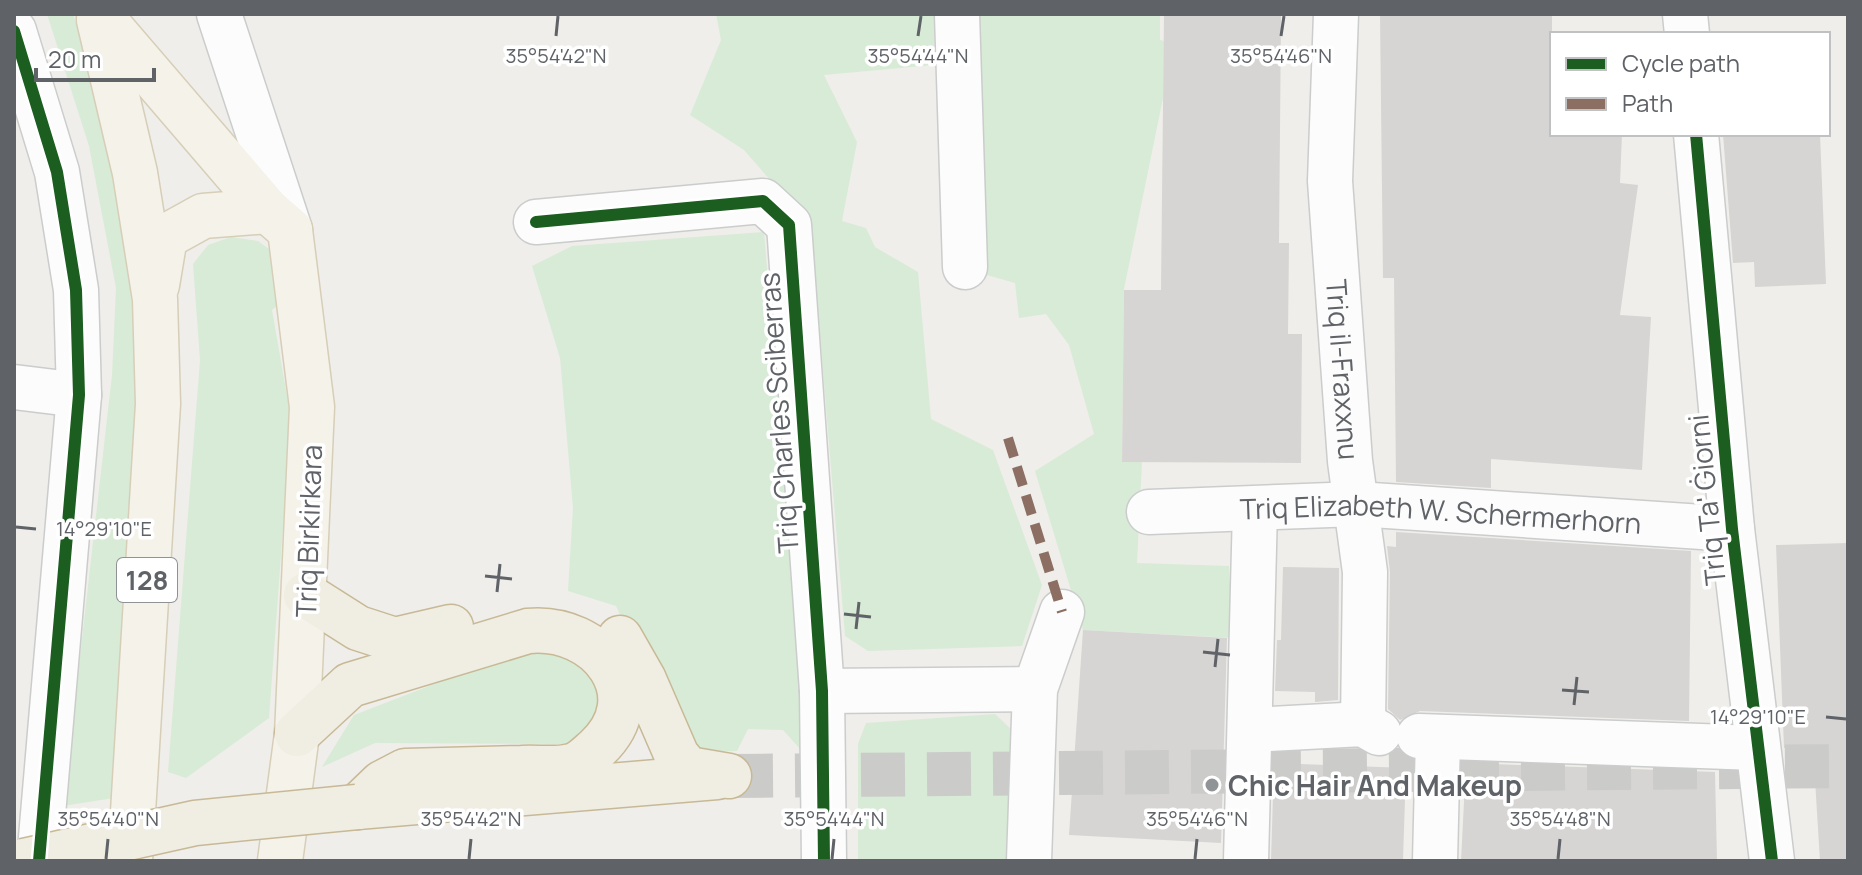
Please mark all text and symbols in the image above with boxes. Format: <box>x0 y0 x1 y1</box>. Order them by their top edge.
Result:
scale bar <box>36 32 154 82</box>
legend <box>1550 32 1830 136</box>
text: 20 m <box>48 42 101 75</box>
text: 35°54'42"N <box>506 42 606 69</box>
text: 35°54'44"N <box>868 42 968 69</box>
text: 35°54'46"N <box>1230 42 1332 69</box>
text: Cycle path <box>1622 46 1740 79</box>
text: Path <box>1622 86 1673 119</box>
street label: Triq Charles Sciberras <box>749 271 807 555</box>
street label: Triq il-Fraxxnu <box>1318 278 1369 461</box>
street label: Triq Ta' Ġiorni <box>1678 413 1734 587</box>
street label: Triq Birkirkara <box>286 444 330 618</box>
street label: Triq Elizabeth W. Schermerhorn <box>1239 485 1643 542</box>
text: 14°29'10"E <box>56 515 152 542</box>
road number: 128 <box>117 558 177 602</box>
text: 14°29'10"E <box>1710 703 1806 730</box>
place label: Chic Hair And Makeup <box>1228 766 1522 804</box>
marker: Chic Hair And Makeup <box>1203 776 1221 794</box>
text: 35°54'40"N <box>57 805 159 832</box>
text: 35°54'42"N <box>421 805 521 832</box>
text: 35°54'44"N <box>784 805 884 832</box>
text: 35°54'46"N <box>1146 805 1248 832</box>
text: 35°54'48"N <box>1509 805 1611 832</box>

